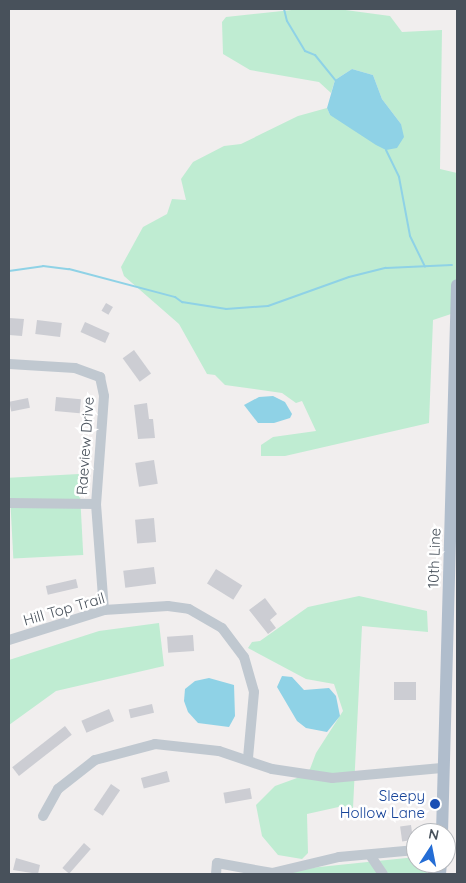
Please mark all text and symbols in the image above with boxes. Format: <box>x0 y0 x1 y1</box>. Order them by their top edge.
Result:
street label: Raeview Drive <box>73 396 97 496</box>
street label: 10th Line <box>424 527 444 589</box>
street label: Hill Top Trail <box>21 589 107 629</box>
place label: Sleepy Hollow Lane <box>340 786 425 821</box>
marker: Sleepy Hollow Lane <box>429 798 441 810</box>
north arrow <box>406 823 456 873</box>
text: N <box>427 824 440 844</box>

